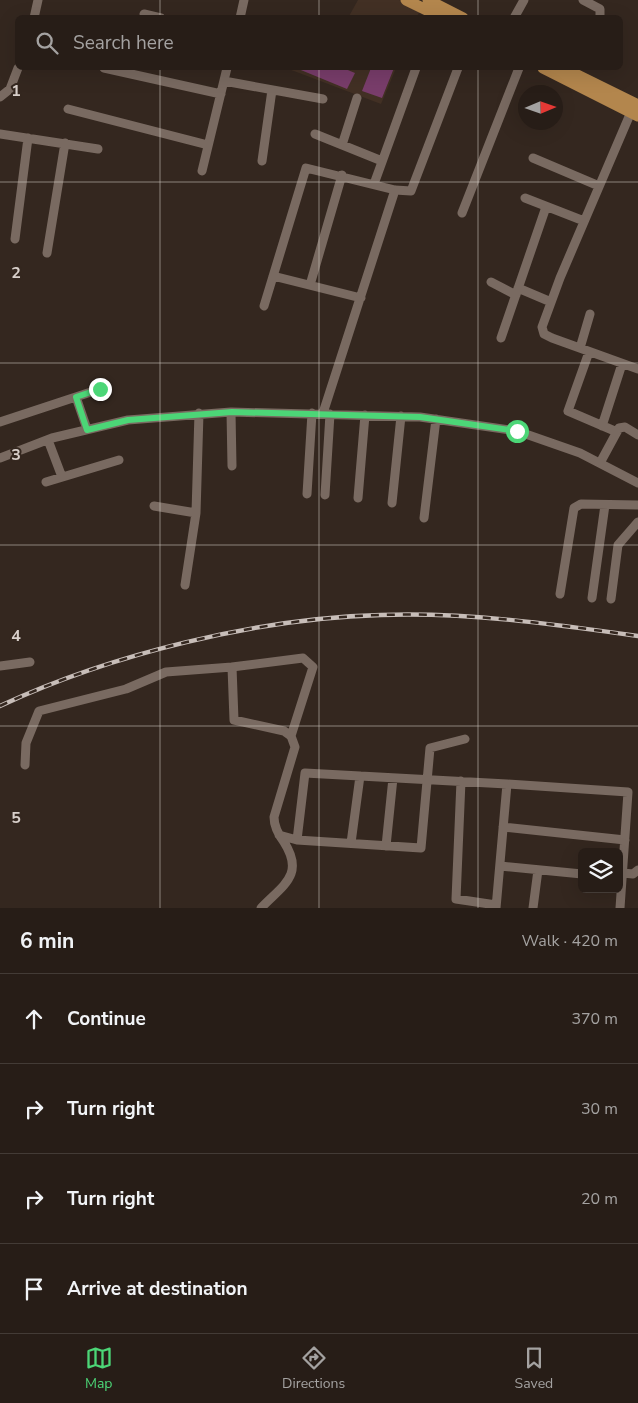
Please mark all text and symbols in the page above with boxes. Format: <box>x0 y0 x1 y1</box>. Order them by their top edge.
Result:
search box <box>15 15 623 70</box>
icon: search <box>33 29 61 57</box>
text: Search here <box>73 30 174 56</box>
text: 1 <box>11 80 21 102</box>
north arrow <box>518 85 563 130</box>
text: 2 <box>11 262 21 284</box>
route end <box>89 378 112 401</box>
route start <box>506 420 529 443</box>
text: 3 <box>11 444 21 466</box>
text: 4 <box>11 625 21 647</box>
text: 5 <box>11 807 21 829</box>
map controls <box>578 848 623 893</box>
button: layers <box>578 848 623 893</box>
text: 6 min <box>20 927 74 955</box>
text: Walk · 420 m <box>522 930 618 952</box>
icon: ahead <box>20 1005 48 1033</box>
text: Continue <box>67 1006 146 1032</box>
text: 370 m <box>571 1008 618 1030</box>
icon: right <box>20 1095 48 1123</box>
text: Turn right <box>67 1096 154 1122</box>
text: 30 m <box>581 1098 618 1120</box>
icon: right <box>20 1185 48 1213</box>
text: Turn right <box>67 1186 154 1212</box>
text: 20 m <box>581 1188 618 1210</box>
icon: arrive <box>20 1275 48 1303</box>
text: Arrive at destination <box>67 1276 248 1302</box>
tab: Map <box>85 1344 113 1393</box>
tab: Directions <box>282 1344 345 1393</box>
tab: Saved <box>515 1344 553 1393</box>

